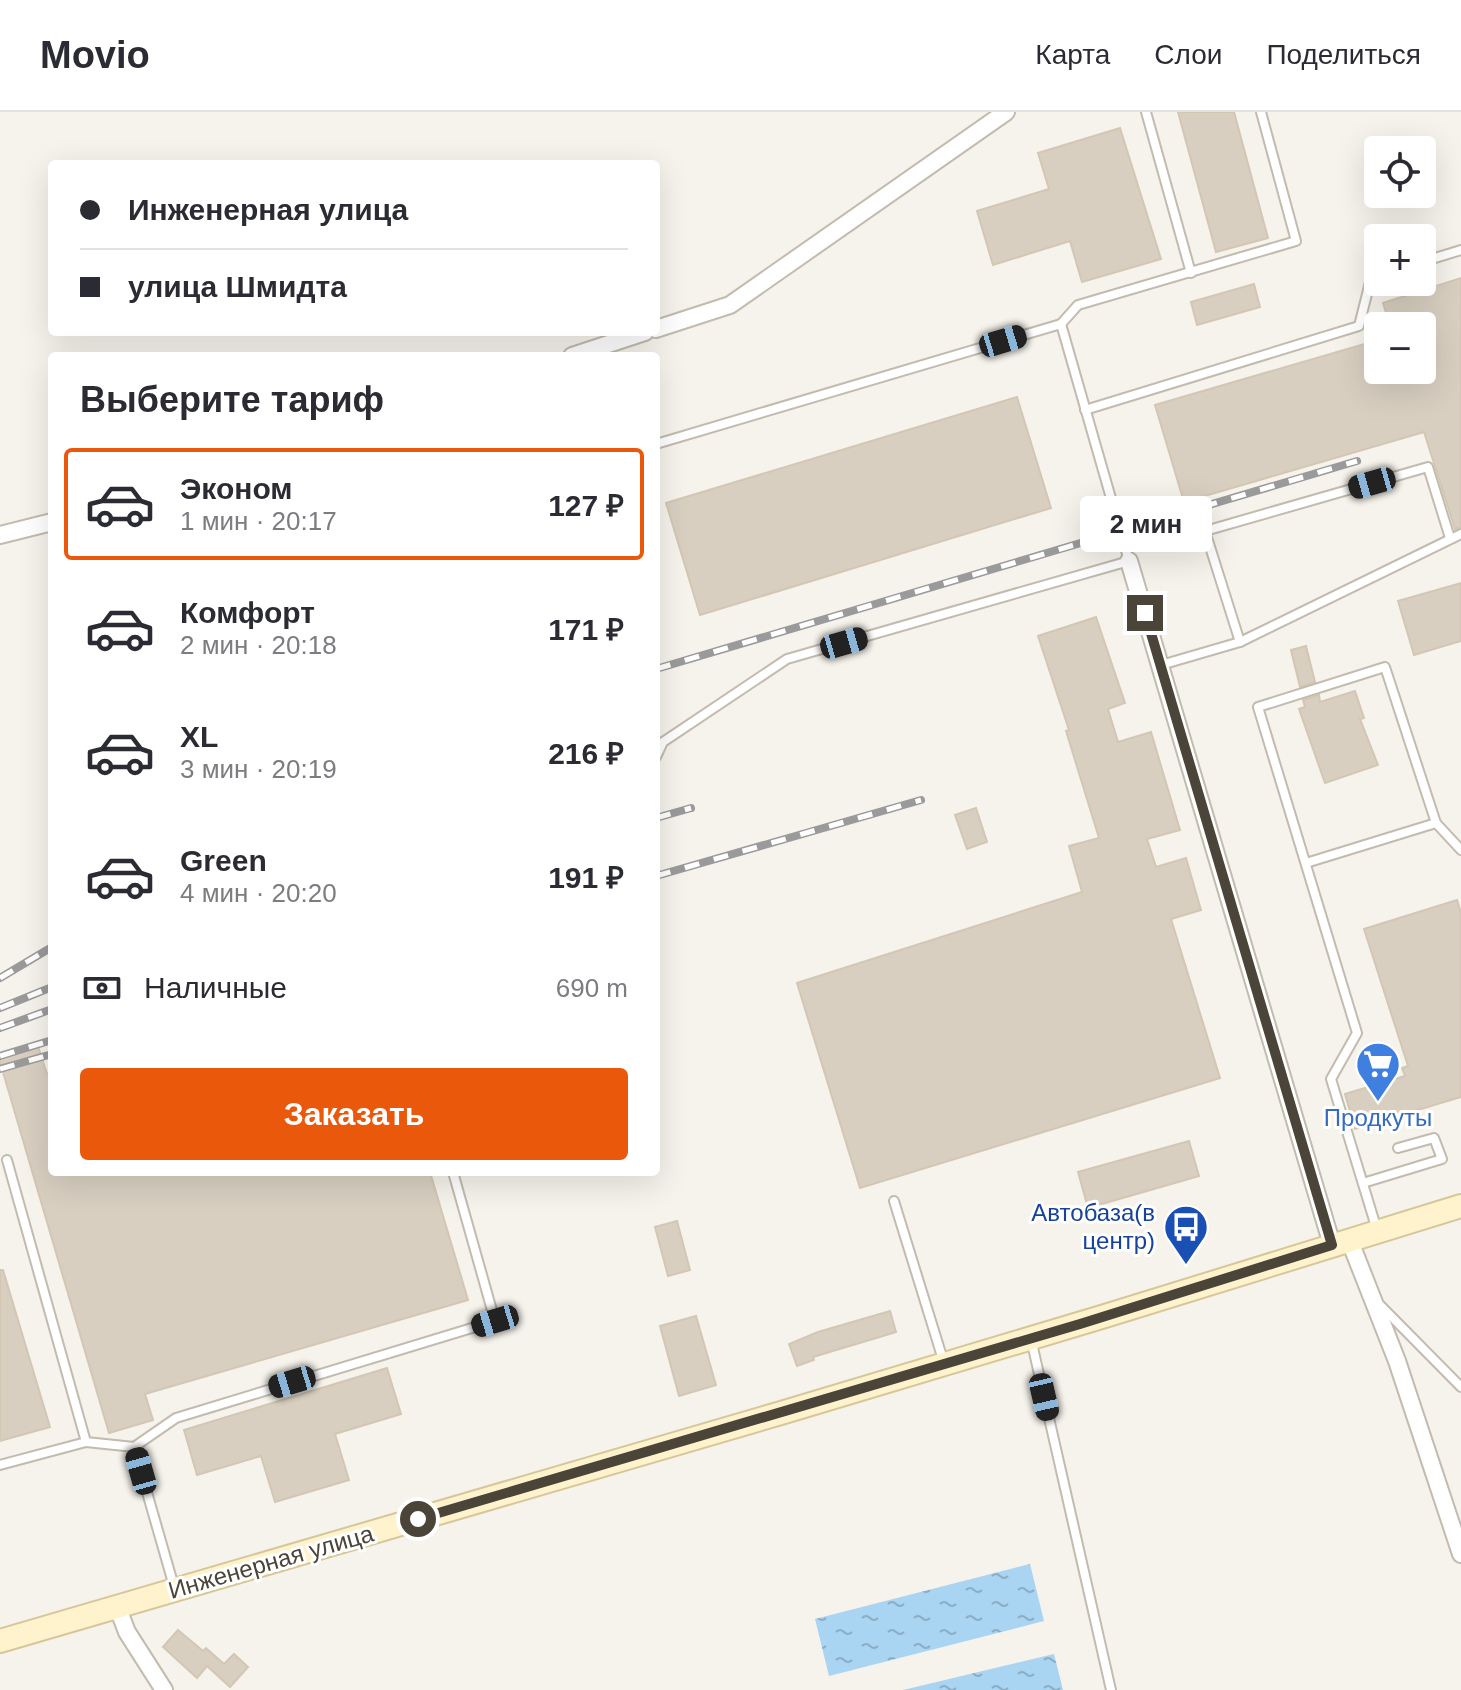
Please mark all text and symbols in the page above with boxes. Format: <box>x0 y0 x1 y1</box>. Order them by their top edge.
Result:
text: Movio <box>40 34 150 76</box>
text: Карта <box>1035 39 1110 70</box>
text: Слои <box>1154 39 1222 70</box>
text: Поделиться <box>1266 39 1421 70</box>
map controls <box>1364 136 1436 384</box>
button: locate <box>1364 136 1436 208</box>
text: Инженерная улица <box>128 193 408 226</box>
button: + <box>1364 224 1436 296</box>
text: улица Шмидта <box>128 270 347 303</box>
button: − <box>1364 312 1436 384</box>
car <box>977 323 1029 359</box>
text: Выберите тариф <box>80 379 384 420</box>
car <box>1346 465 1398 501</box>
icon: car <box>84 468 156 540</box>
text: Эконом <box>180 472 293 505</box>
text: 127 ₽ <box>548 489 624 522</box>
callout: 2 мин <box>1079 497 1211 553</box>
text: 1 мин · 20:17 <box>180 506 337 536</box>
text: 2 мин <box>1110 509 1182 539</box>
icon: car <box>84 592 156 664</box>
route end <box>1127 595 1163 631</box>
text: Комфорт <box>180 596 315 629</box>
text: 171 ₽ <box>548 613 624 646</box>
car <box>818 625 870 661</box>
text: 2 мин · 20:18 <box>180 630 337 660</box>
icon: car <box>84 716 156 788</box>
text: XL <box>180 720 218 753</box>
text: 216 ₽ <box>548 737 624 770</box>
text: 3 мин · 20:19 <box>180 754 337 784</box>
icon: car <box>84 840 156 912</box>
text: Green <box>180 844 267 877</box>
text: 191 ₽ <box>548 861 624 894</box>
text: 4 мин · 20:20 <box>180 878 337 908</box>
icon: cash <box>80 966 124 1010</box>
text: Наличные <box>144 971 287 1004</box>
text: 690 m <box>556 973 628 1003</box>
supermarket icon: Продкуты <box>1354 1040 1402 1103</box>
button: Заказать <box>80 1068 628 1160</box>
place label: Продкуты <box>1324 1104 1432 1131</box>
place label: Автобаза(в центр) <box>1031 1199 1155 1254</box>
bus stop icon: Автобаза(в центр) <box>1162 1203 1210 1266</box>
car <box>469 1303 521 1339</box>
car <box>266 1364 318 1400</box>
car <box>1027 1371 1061 1423</box>
car <box>123 1445 159 1497</box>
route start <box>400 1501 436 1537</box>
street label: Инженерная улица <box>165 1519 377 1604</box>

